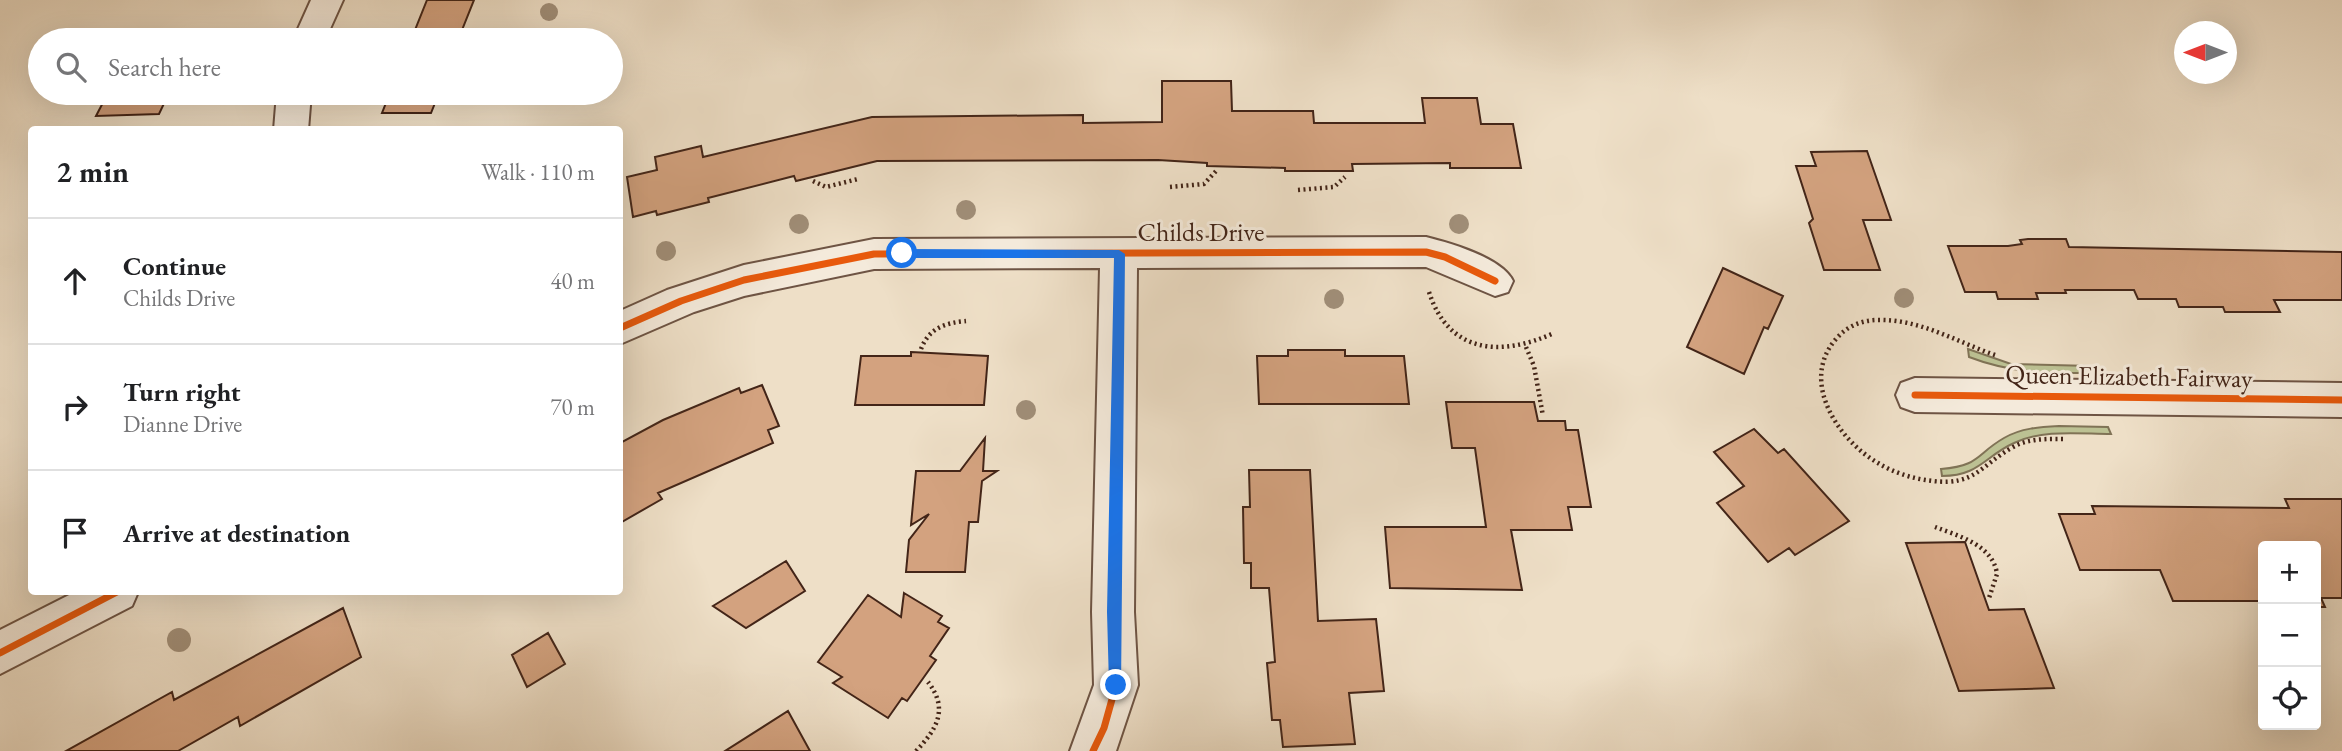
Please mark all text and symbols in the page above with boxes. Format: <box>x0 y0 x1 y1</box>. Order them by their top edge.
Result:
north arrow <box>2174 21 2237 84</box>
search box <box>28 28 623 105</box>
icon: search <box>52 48 90 86</box>
text: Search here <box>108 50 221 84</box>
text: 2 min <box>56 152 129 191</box>
text: Walk · 110 m <box>481 157 595 187</box>
street label: Childs Drive <box>1138 215 1264 249</box>
route start <box>886 237 917 268</box>
text: Continue <box>123 249 226 283</box>
icon: ahead <box>56 262 94 300</box>
text: 40 m <box>550 266 595 296</box>
text: Childs Drive <box>123 283 235 313</box>
street label: Queen Elizabeth Fairway <box>2005 357 2253 395</box>
text: Turn right <box>123 375 241 409</box>
icon: right <box>56 388 94 426</box>
text: 70 m <box>550 392 595 422</box>
text: Dianne Drive <box>123 409 242 439</box>
icon: arrive <box>56 514 94 552</box>
text: Arrive at destination <box>123 516 350 550</box>
map controls <box>2258 541 2321 730</box>
button: + <box>2258 541 2321 604</box>
button: − <box>2258 604 2321 667</box>
button: locate <box>2258 667 2321 730</box>
route end <box>1100 669 1131 700</box>

